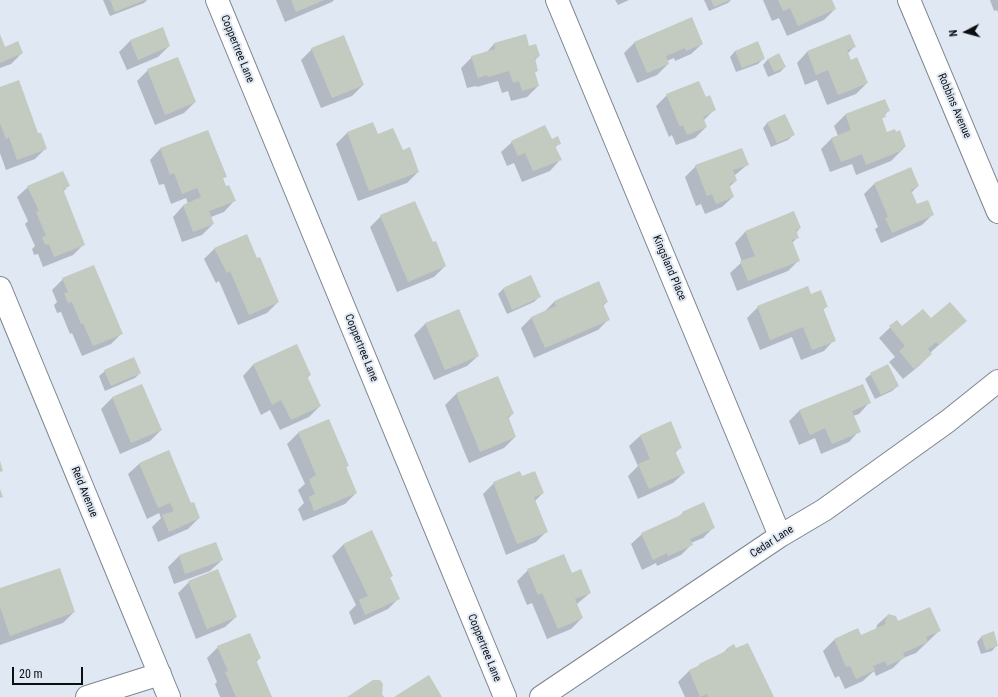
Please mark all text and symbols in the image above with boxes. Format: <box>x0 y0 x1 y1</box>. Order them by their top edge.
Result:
north arrow <box>946 12 986 52</box>
street label: Coppertree Lane <box>217 13 257 85</box>
text: N <box>947 29 960 37</box>
street label: Robbins Avenue <box>934 72 974 140</box>
street label: Kingsland Place <box>649 233 689 303</box>
street label: Coppertree Lane <box>341 312 381 384</box>
street label: Reid Avenue <box>68 465 100 519</box>
street label: Cedar Lane <box>748 523 796 561</box>
street label: Coppertree Lane <box>464 612 504 684</box>
scale bar <box>14 659 85 685</box>
text: 20 m <box>19 667 43 681</box>

